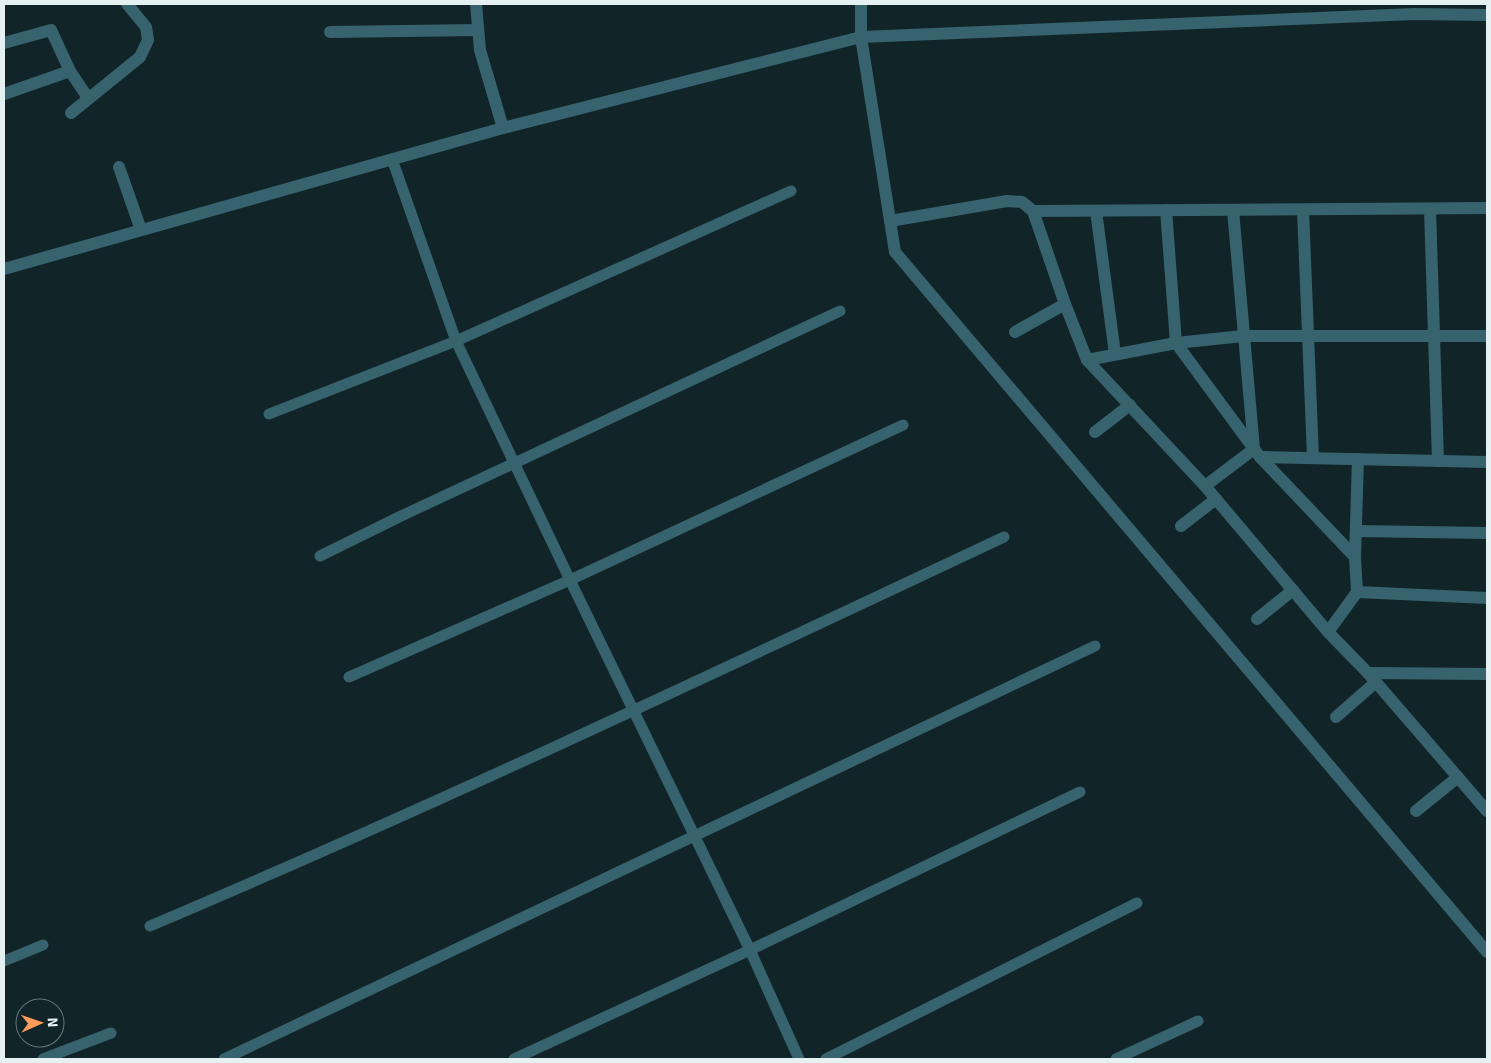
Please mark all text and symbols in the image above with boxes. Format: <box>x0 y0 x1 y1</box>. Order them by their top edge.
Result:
north arrow <box>15 998 65 1048</box>
text: N <box>44 1017 61 1028</box>

